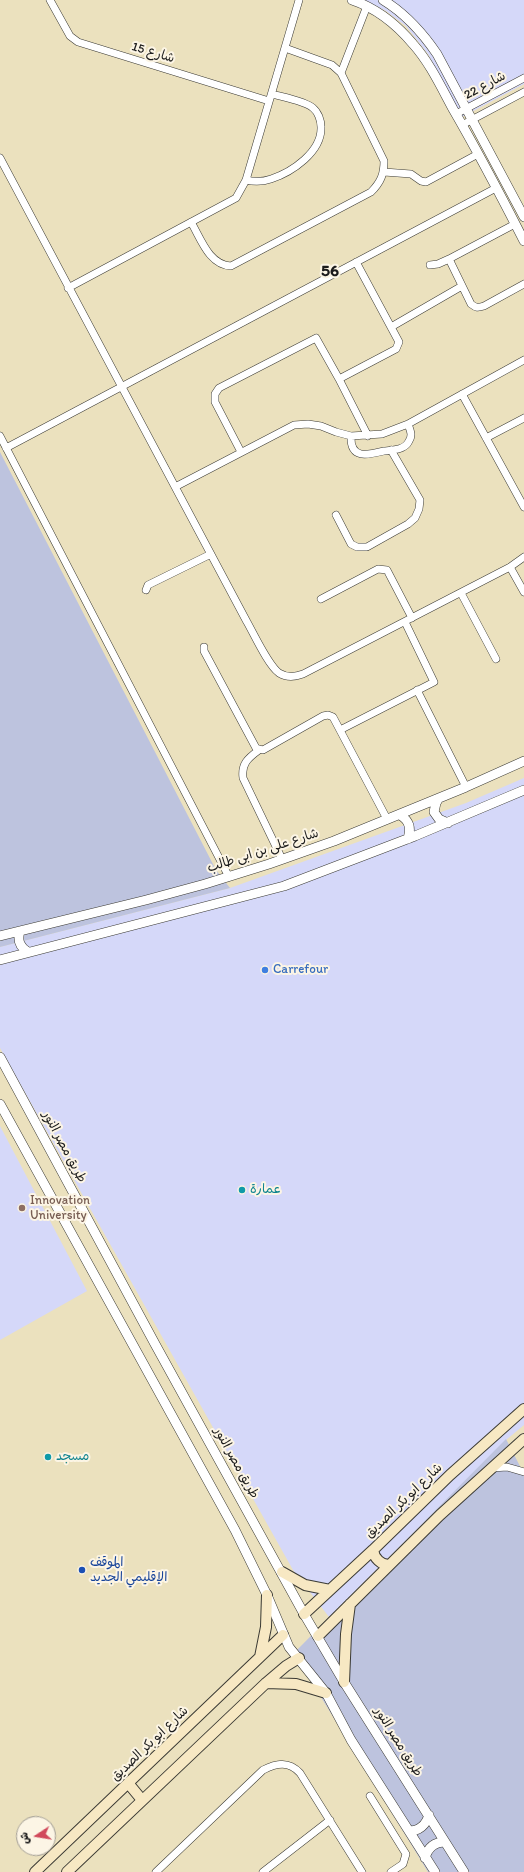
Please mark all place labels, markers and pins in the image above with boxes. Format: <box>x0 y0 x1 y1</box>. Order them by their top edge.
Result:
place label: Carrefour <box>273 962 328 978</box>
marker: Carrefour <box>260 965 270 975</box>
place label: عمارة <box>250 1182 281 1198</box>
marker: عمارة <box>237 1185 247 1195</box>
place label: Innovation University <box>30 1193 90 1224</box>
marker: Innovation University <box>17 1203 27 1213</box>
place label: مسجد <box>56 1449 89 1465</box>
marker: مسجد <box>43 1452 53 1462</box>
place label: الموقف الإقليمي الجديد <box>90 1555 167 1586</box>
marker: الموقف الإقليمي الجديد <box>77 1565 87 1575</box>

